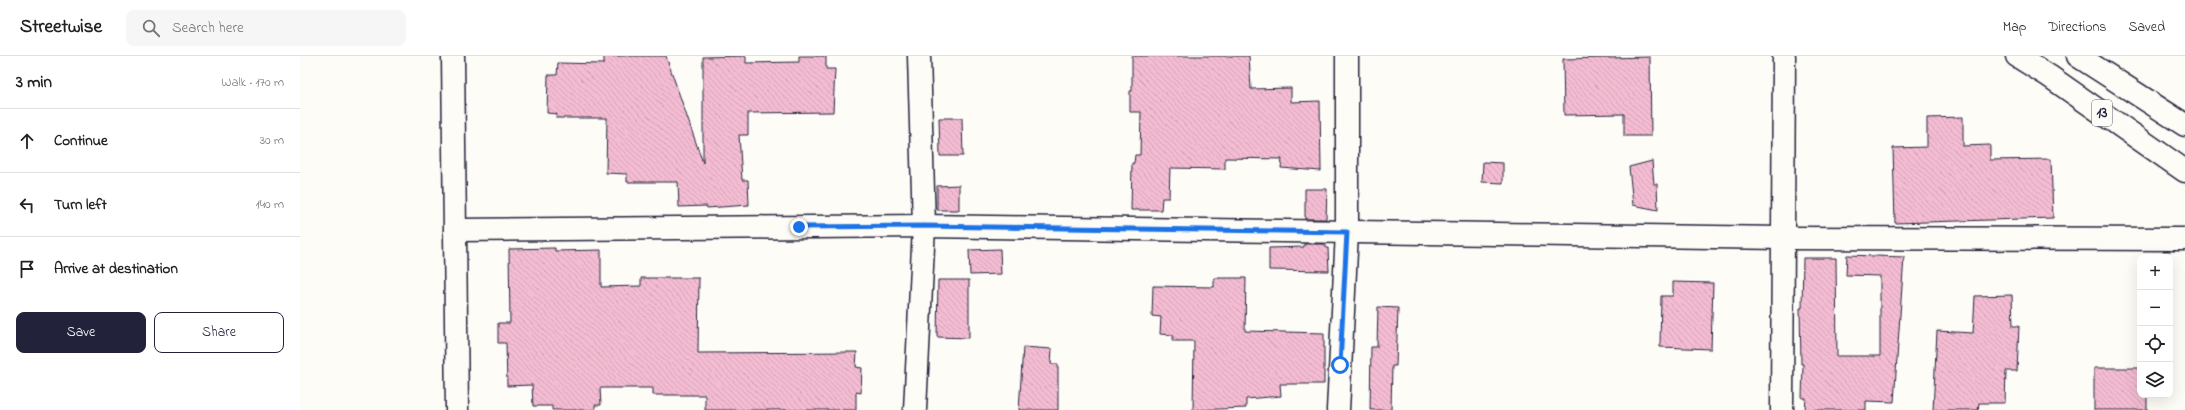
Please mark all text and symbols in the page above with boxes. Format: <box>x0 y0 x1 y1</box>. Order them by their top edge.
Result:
search box <box>126 10 406 46</box>
text: Streetwise <box>20 14 102 41</box>
icon: search <box>140 17 162 39</box>
text: Search here <box>172 17 244 39</box>
text: Map <box>2003 17 2026 38</box>
text: Directions <box>2048 17 2106 38</box>
text: Saved <box>2128 17 2165 38</box>
text: 3 min <box>16 70 52 95</box>
text: Walk · 170 m <box>221 73 284 92</box>
road number: 13 <box>2092 100 2112 126</box>
icon: ahead <box>16 130 38 152</box>
text: Continue <box>54 130 108 152</box>
text: 30 m <box>260 131 284 150</box>
icon: left <box>16 194 38 216</box>
text: Turn left <box>54 194 107 216</box>
text: 140 m <box>256 195 284 214</box>
route end <box>790 218 808 236</box>
map controls <box>2137 254 2173 398</box>
button: + <box>2137 254 2173 290</box>
icon: arrive <box>16 258 38 280</box>
text: Arrive at destination <box>54 258 178 280</box>
button: − <box>2137 290 2173 326</box>
button: Save <box>16 312 146 353</box>
button: Share <box>154 312 284 353</box>
button: locate <box>2137 326 2173 362</box>
route start <box>1331 356 1349 374</box>
button: layers <box>2137 362 2173 398</box>

